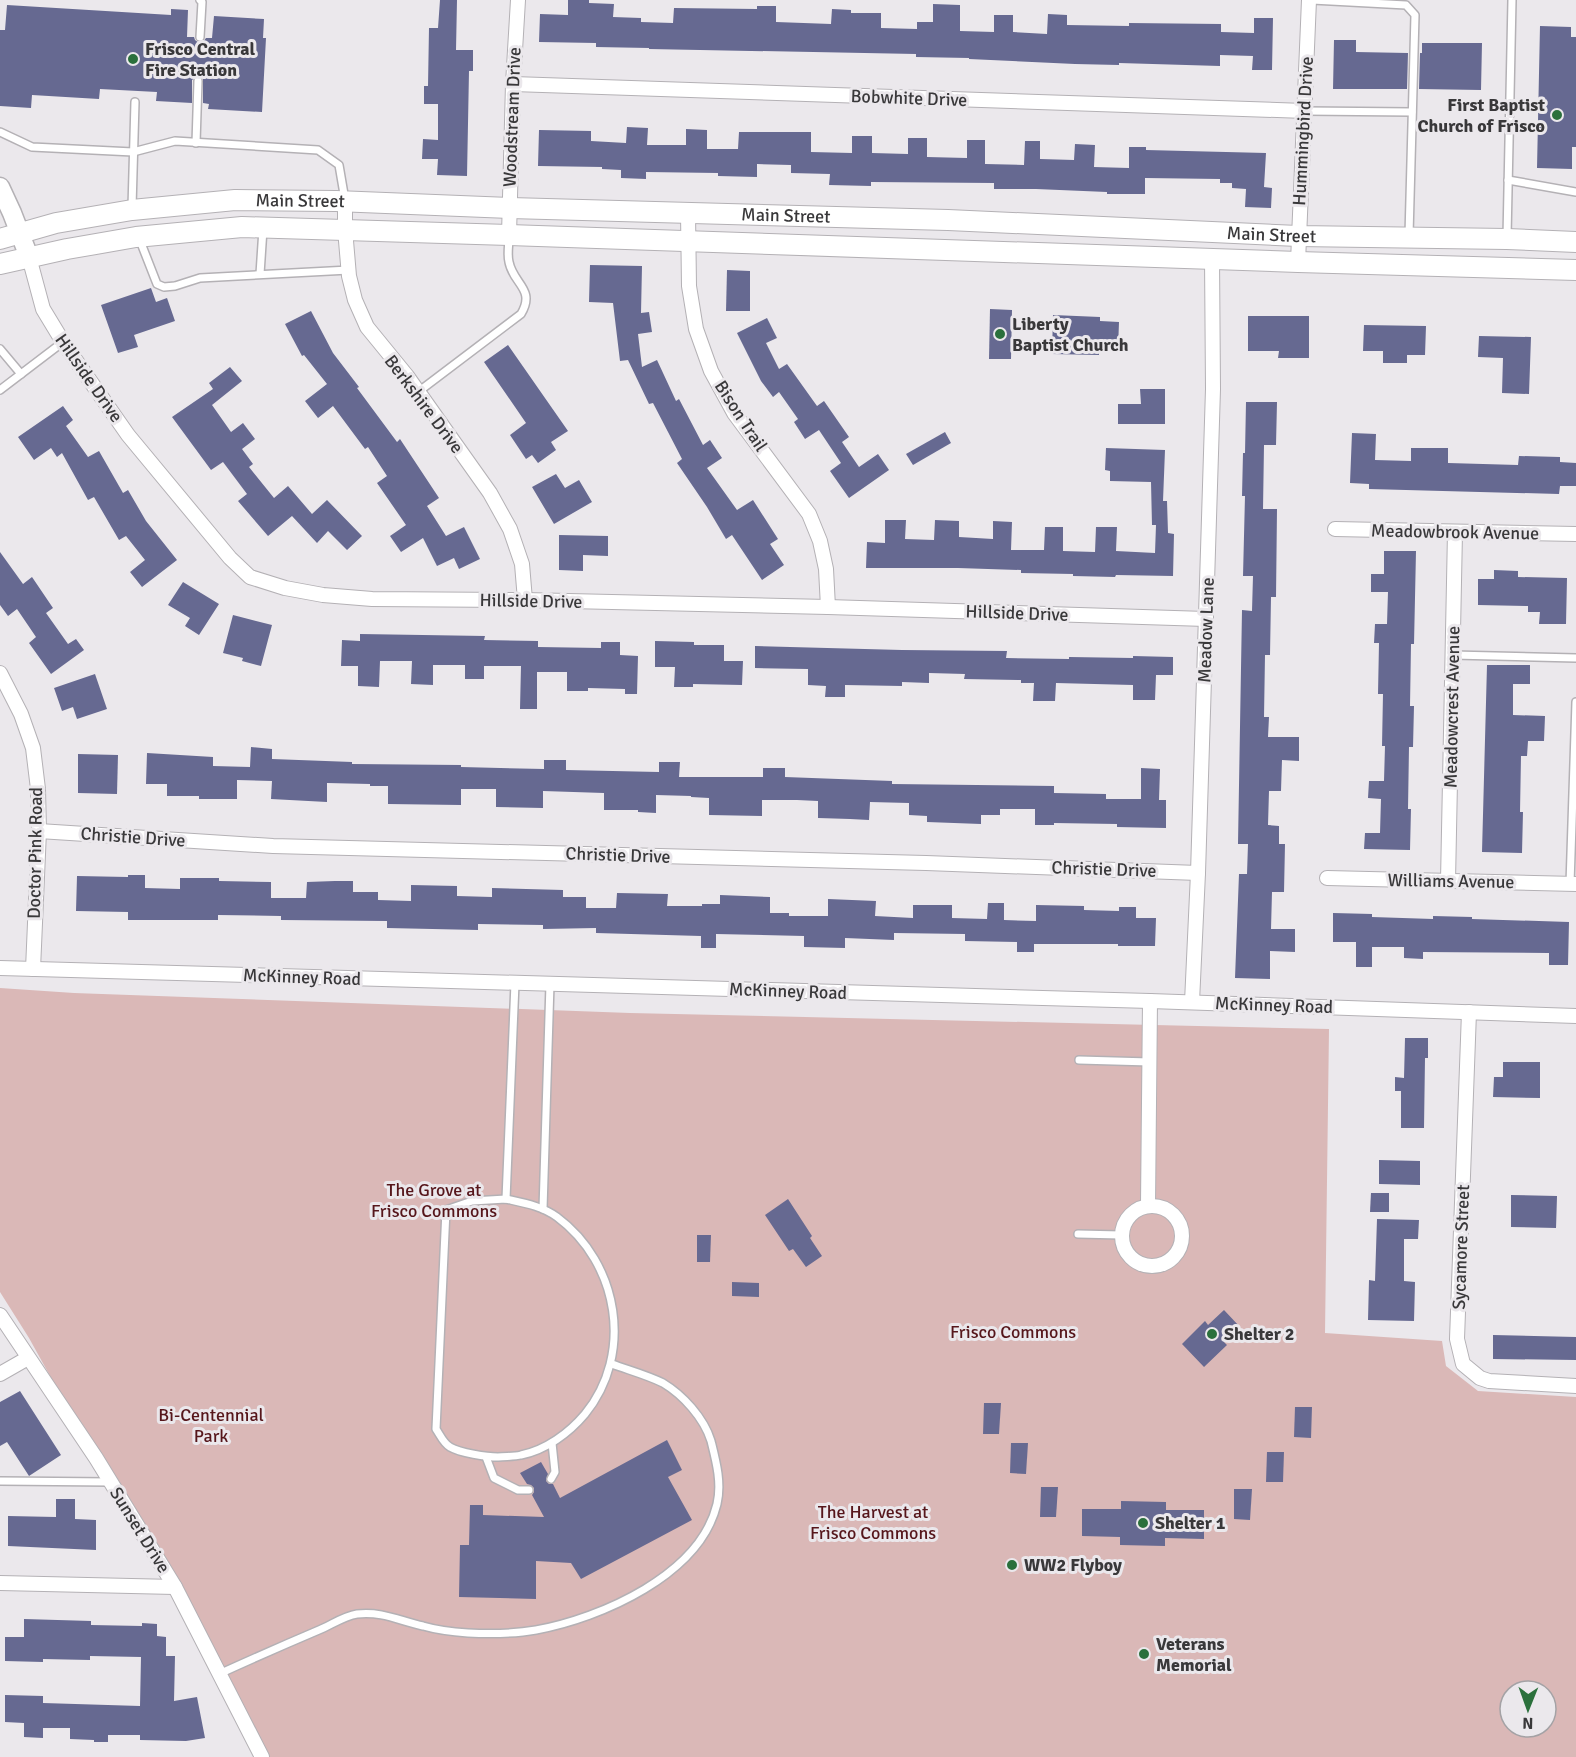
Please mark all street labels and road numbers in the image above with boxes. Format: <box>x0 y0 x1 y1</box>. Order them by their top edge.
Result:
street label: Woodstream Drive <box>499 47 525 187</box>
street label: Hummingbird Drive <box>1288 56 1318 206</box>
street label: Bobwhite Drive <box>850 85 968 111</box>
street label: Main Street <box>255 189 345 212</box>
street label: Main Street <box>741 203 831 228</box>
street label: Main Street <box>1226 222 1316 247</box>
street label: Hillside Drive <box>50 330 128 426</box>
street label: Berkshire Drive <box>380 350 468 458</box>
street label: Bison Trail <box>710 376 772 456</box>
street label: Meadowbrook Avenue <box>1371 520 1539 544</box>
street label: Meadow Lane <box>1193 577 1219 683</box>
street label: Hillside Drive <box>479 589 583 613</box>
street label: Hillside Drive <box>965 600 1069 626</box>
street label: Meadowcrest Avenue <box>1440 626 1464 788</box>
street label: Doctor Pink Road <box>23 787 47 919</box>
street label: Christie Drive <box>80 822 186 852</box>
street label: Christie Drive <box>565 842 671 868</box>
street label: Christie Drive <box>1051 856 1157 882</box>
street label: Williams Avenue <box>1387 869 1515 893</box>
street label: McKinney Road <box>243 964 361 990</box>
street label: McKinney Road <box>729 978 847 1004</box>
street label: McKinney Road <box>1215 992 1333 1018</box>
street label: Sycamore Street <box>1448 1184 1474 1310</box>
street label: Sunset Drive <box>105 1483 175 1577</box>

